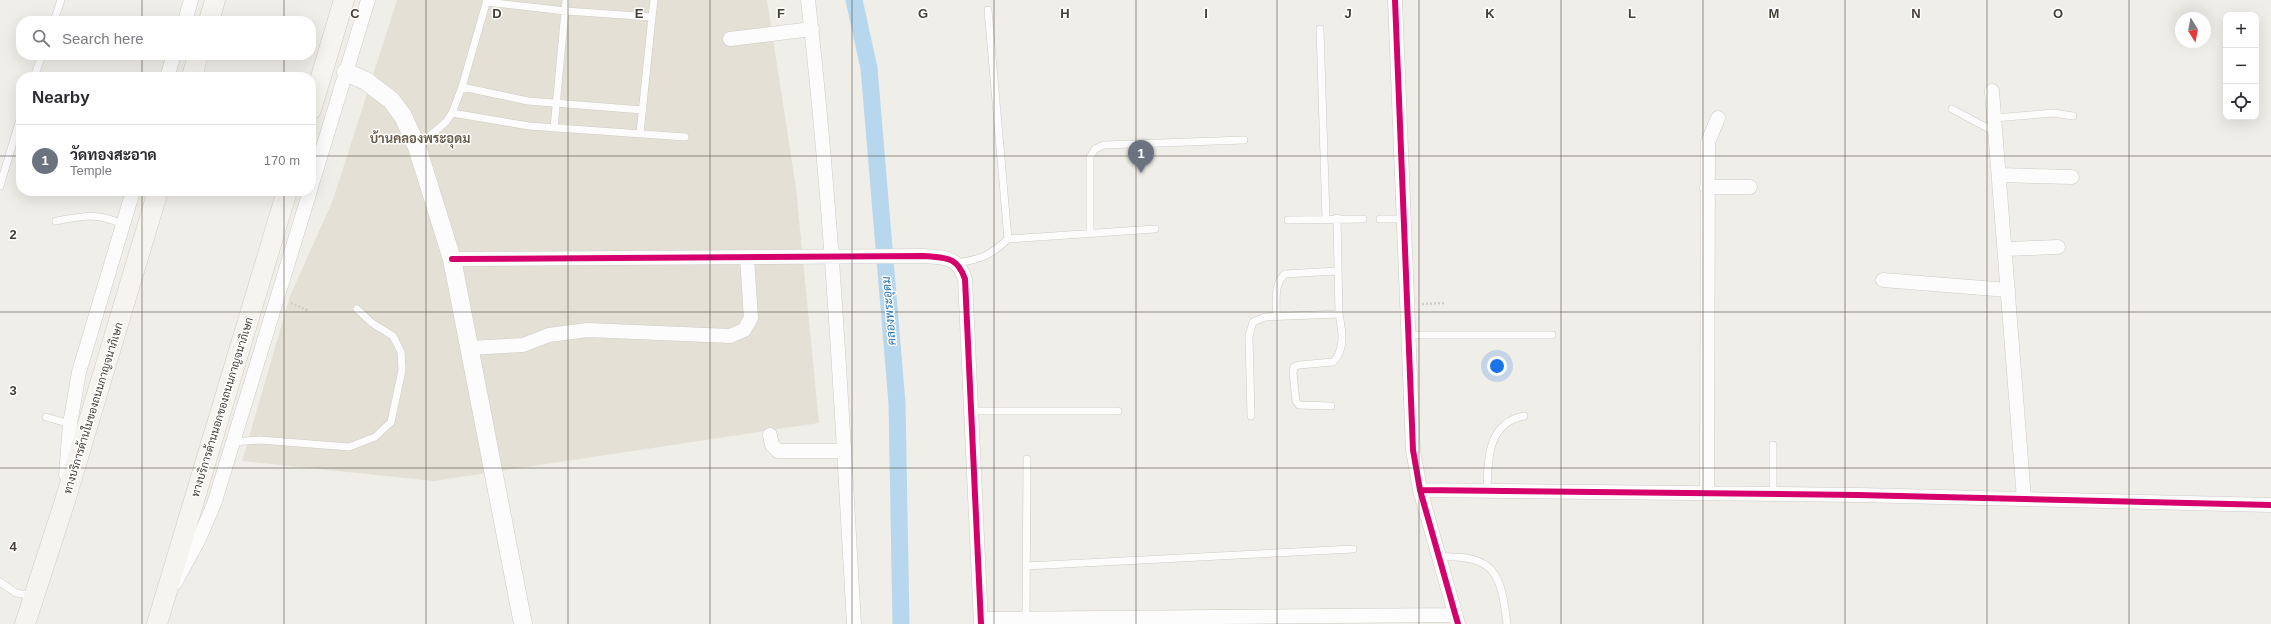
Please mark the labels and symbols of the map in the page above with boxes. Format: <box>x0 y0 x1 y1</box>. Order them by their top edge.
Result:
text: C <box>350 6 360 21</box>
text: D <box>492 6 502 21</box>
text: E <box>635 6 644 21</box>
text: F <box>777 6 785 21</box>
text: G <box>918 6 928 21</box>
text: H <box>1060 6 1070 21</box>
text: I <box>1204 6 1208 21</box>
text: J <box>1344 6 1352 21</box>
text: K <box>1485 6 1495 21</box>
text: L <box>1628 6 1636 21</box>
text: M <box>1769 6 1779 21</box>
text: N <box>1911 6 1921 21</box>
text: O <box>2053 6 2063 21</box>
north arrow <box>2175 12 2211 48</box>
district label: บ้านคลองพระอุดม <box>370 130 470 149</box>
pin: 1 <box>1128 140 1154 173</box>
text: 2 <box>9 227 17 242</box>
water label: คลองพระอุดม <box>879 275 901 346</box>
street label: ทางบริการด้านนอกของถนนกาญจนาภิเษก <box>188 315 256 499</box>
street label: ทางบริการด้านในของถนนกาญจนาภิเษก <box>59 320 126 495</box>
your location <box>1487 356 1507 376</box>
text: 3 <box>9 383 17 398</box>
text: 4 <box>9 539 17 554</box>

